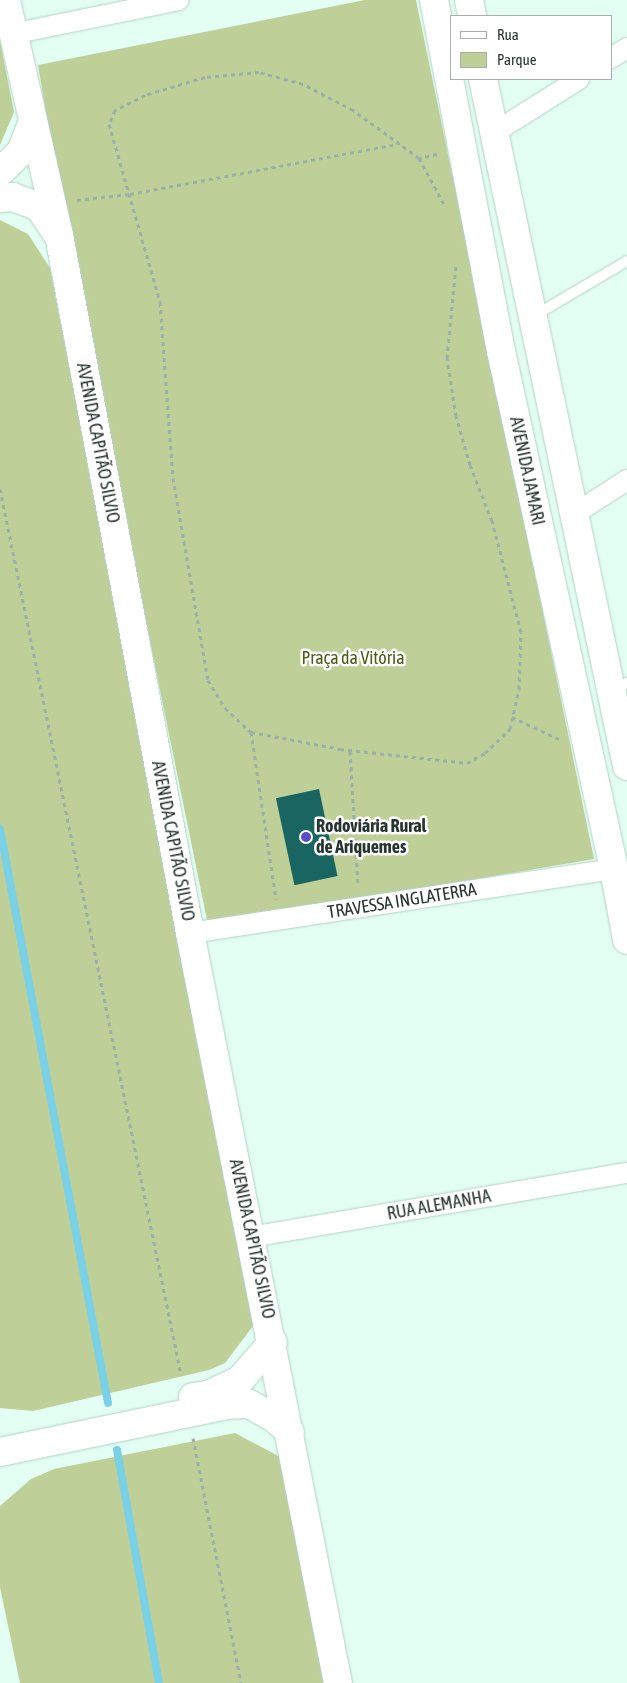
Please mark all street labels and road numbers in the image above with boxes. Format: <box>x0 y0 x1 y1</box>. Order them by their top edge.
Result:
street label: AVENIDA CAPITÃO SILVIO <box>72 361 124 525</box>
street label: AVENIDA JAMARI <box>505 415 549 527</box>
street label: AVENIDA CAPITÃO SILVIO <box>147 759 199 923</box>
street label: TRAVESSA INGLATERRA <box>326 879 478 923</box>
street label: AVENIDA CAPITÃO SILVIO <box>225 1157 279 1321</box>
street label: RUA ALEMANHA <box>385 1185 493 1225</box>

